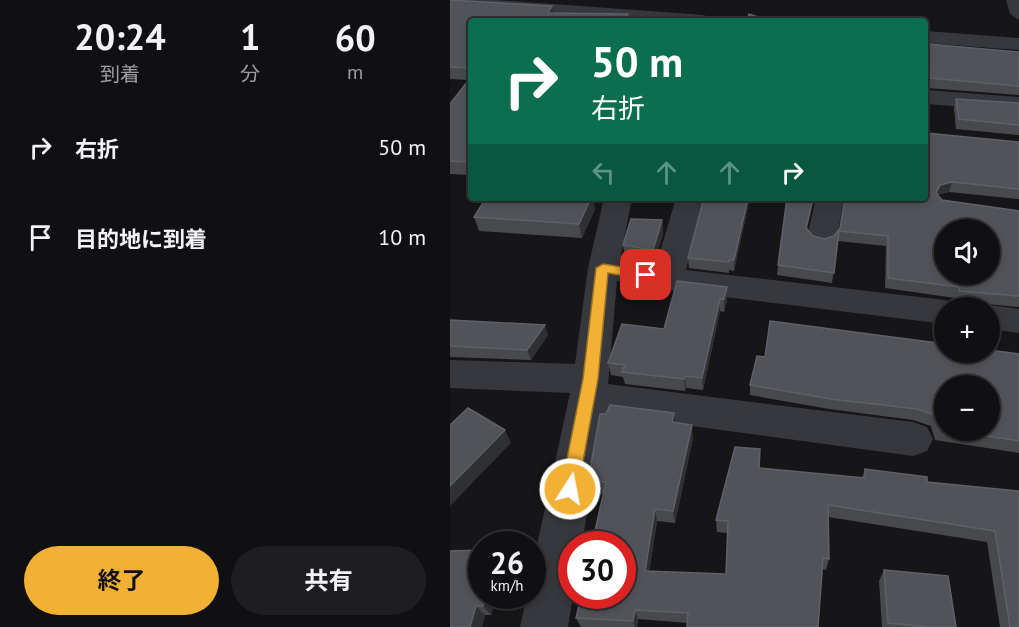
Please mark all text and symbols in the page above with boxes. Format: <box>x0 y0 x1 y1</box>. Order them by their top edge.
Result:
text: 20:24 <box>74 13 166 60</box>
text: 1 <box>240 13 260 60</box>
text: 60 <box>335 14 376 61</box>
text: 50 m <box>591 34 683 89</box>
icon: right <box>492 42 570 120</box>
text: m <box>347 59 363 85</box>
text: 到着 <box>100 61 140 87</box>
text: 分 <box>240 61 260 87</box>
text: 右折 <box>591 91 645 125</box>
icon: right <box>24 131 57 164</box>
text: 50 m <box>378 133 426 161</box>
text: 右折 <box>75 135 119 163</box>
icon: left <box>587 156 620 189</box>
icon: ahead <box>650 156 683 189</box>
icon: ahead <box>713 156 746 189</box>
icon: right <box>776 156 809 189</box>
map controls <box>934 219 1000 441</box>
button: sound <box>934 219 1000 285</box>
icon: arrive <box>24 221 57 254</box>
text: 10 m <box>378 223 426 251</box>
text: 目的地に到着 <box>75 225 207 253</box>
pin <box>620 249 671 300</box>
icon: arrive <box>629 258 662 291</box>
button: + <box>934 297 1000 363</box>
button: − <box>934 375 1000 441</box>
position arrow <box>538 457 602 521</box>
speed limit sign: 30 <box>558 531 636 609</box>
text: 26 <box>490 543 524 582</box>
button: 終了 <box>24 546 219 615</box>
button: 共有 <box>231 546 426 615</box>
text: km/h <box>491 576 523 595</box>

